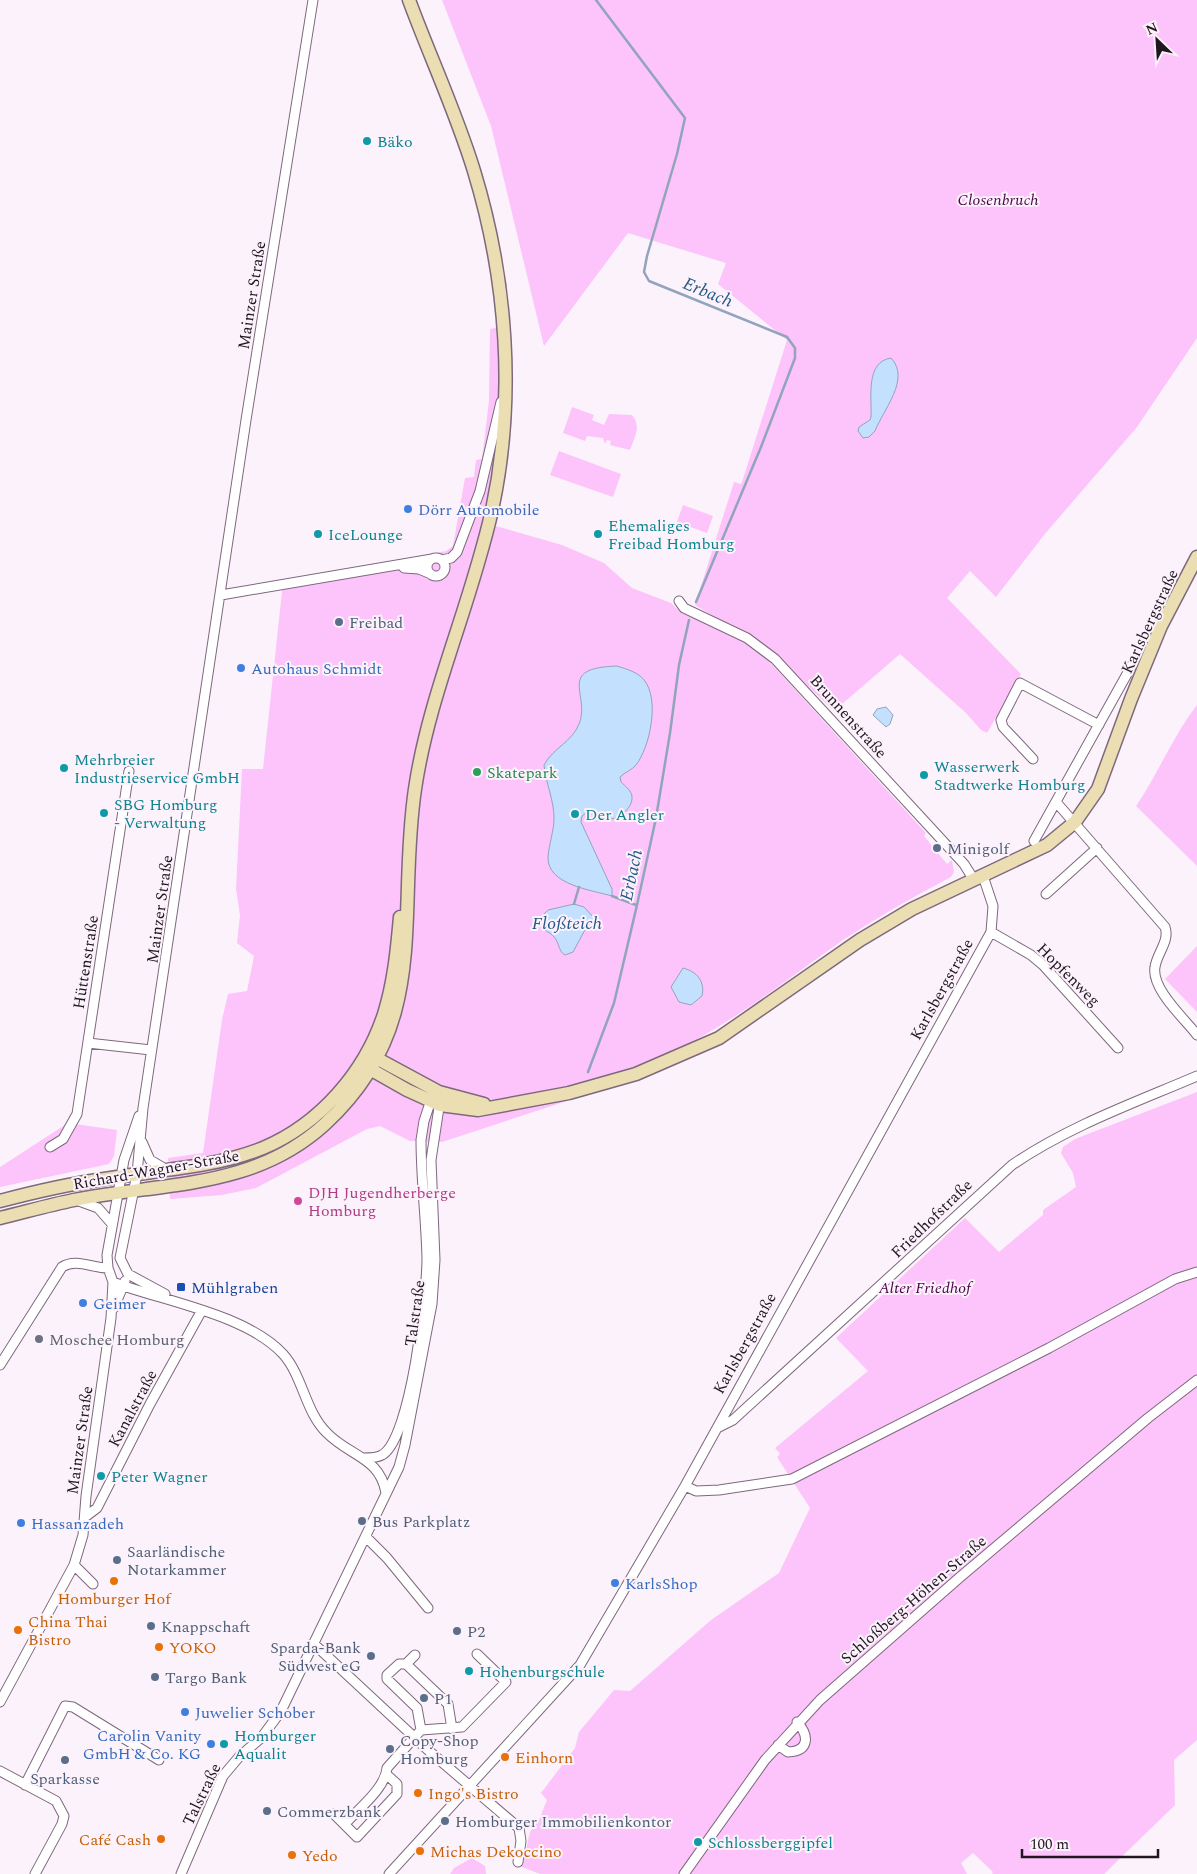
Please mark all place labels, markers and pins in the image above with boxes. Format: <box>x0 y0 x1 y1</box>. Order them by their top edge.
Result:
place label: Bäko <box>377 130 413 154</box>
marker: Bäko <box>361 135 373 147</box>
place label: Dörr Automobile <box>418 498 539 522</box>
marker: Dörr Automobile <box>402 503 414 515</box>
place label: Ehemaliges Freibad Homburg <box>608 514 734 556</box>
place label: IceLounge <box>328 523 403 547</box>
marker: IceLounge <box>312 528 324 540</box>
marker: Ehemaliges Freibad Homburg <box>592 528 604 540</box>
place label: Freibad <box>349 611 403 635</box>
marker: Freibad <box>333 616 345 628</box>
place label: Autohaus Schmidt <box>251 657 382 681</box>
marker: Autohaus Schmidt <box>235 662 247 674</box>
place label: Mehrbreier Industrieservice GmbH <box>74 748 240 790</box>
place label: Wasserwerk Stadtwerke Homburg <box>934 755 1085 797</box>
place label: Skatepark <box>487 761 558 785</box>
marker: Mehrbreier Industrieservice GmbH <box>58 762 70 774</box>
marker: Skatepark <box>471 766 483 778</box>
marker: Wasserwerk Stadtwerke Homburg <box>918 769 930 781</box>
place label: SBG Homburg - Verwaltung <box>114 793 218 835</box>
place label: Der Angler <box>585 803 664 827</box>
marker: SBG Homburg - Verwaltung <box>98 807 110 819</box>
marker: Der Angler <box>569 808 581 820</box>
place label: Minigolf <box>947 837 1011 861</box>
marker: Minigolf <box>931 842 943 854</box>
place label: DJH Jugendherberge Homburg <box>308 1181 456 1223</box>
marker: DJH Jugendherberge Homburg <box>292 1195 304 1207</box>
place label: Mühlgraben <box>191 1276 278 1300</box>
marker: Mühlgraben <box>175 1281 187 1293</box>
place label: Geimer <box>93 1292 146 1316</box>
marker: Geimer <box>77 1297 89 1309</box>
place label: Moschee Homburg <box>49 1328 185 1352</box>
marker: Moschee Homburg <box>33 1333 45 1345</box>
place label: Peter Wagner <box>111 1465 208 1489</box>
marker: Peter Wagner <box>95 1470 107 1482</box>
place label: Bus Parkplatz <box>372 1510 470 1534</box>
place label: Hassanzadeh <box>31 1512 124 1536</box>
marker: Bus Parkplatz <box>356 1515 368 1527</box>
marker: Hassanzadeh <box>15 1517 27 1529</box>
place label: Saarländische Notarkammer <box>127 1540 226 1582</box>
marker: Saarländische Notarkammer <box>111 1554 123 1566</box>
place label: KarlsShop <box>625 1572 698 1596</box>
marker: Homburger Hof <box>108 1575 120 1587</box>
marker: KarlsShop <box>609 1577 621 1589</box>
place label: Homburger Hof <box>57 1587 172 1611</box>
place label: China Thai Bistro <box>28 1610 108 1652</box>
place label: Knappschaft <box>161 1615 250 1639</box>
marker: Knappschaft <box>145 1620 157 1632</box>
place label: P2 <box>467 1620 485 1644</box>
marker: China Thai Bistro <box>12 1624 24 1636</box>
marker: P2 <box>451 1625 463 1637</box>
place label: YOKO <box>169 1636 217 1660</box>
place label: Sparda-Bank Südwest eG <box>270 1636 361 1678</box>
marker: YOKO <box>153 1641 165 1653</box>
marker: Sparda-Bank Südwest eG <box>365 1650 377 1662</box>
place label: Hohenburgschule <box>479 1660 605 1684</box>
marker: Hohenburgschule <box>463 1665 475 1677</box>
place label: Targo Bank <box>165 1666 247 1690</box>
marker: Targo Bank <box>149 1671 161 1683</box>
place label: P1 <box>434 1687 452 1711</box>
marker: P1 <box>418 1692 430 1704</box>
place label: Juwelier Schober <box>195 1701 315 1725</box>
marker: Juwelier Schober <box>179 1706 191 1718</box>
place label: Carolin Vanity GmbH & Co. KG <box>83 1724 202 1766</box>
place label: Homburger Aqualit <box>234 1724 316 1766</box>
place label: Copy-Shop Homburg <box>400 1729 479 1771</box>
marker: Carolin Vanity GmbH & Co. KG <box>205 1738 217 1750</box>
marker: Homburger Aqualit <box>218 1738 230 1750</box>
marker: Copy-Shop Homburg <box>384 1743 396 1755</box>
place label: Einhorn <box>515 1746 573 1770</box>
marker: Einhorn <box>499 1751 511 1763</box>
marker: Sparkasse <box>59 1754 71 1766</box>
place label: Sparkasse <box>30 1767 100 1791</box>
place label: Ingo's Bistro <box>428 1782 519 1806</box>
marker: Ingo's Bistro <box>412 1787 424 1799</box>
place label: Commerzbank <box>277 1800 382 1824</box>
marker: Commerzbank <box>261 1805 273 1817</box>
place label: Homburger Immobilienkontor <box>455 1810 671 1834</box>
marker: Homburger Immobilienkontor <box>439 1815 451 1827</box>
place label: Café Cash <box>79 1828 151 1852</box>
place label: Schlossberggipfel <box>708 1831 833 1855</box>
marker: Café Cash <box>155 1833 167 1845</box>
marker: Schlossberggipfel <box>692 1836 704 1848</box>
place label: Michas Dekoccino <box>430 1840 562 1864</box>
place label: Yedo <box>302 1844 338 1868</box>
marker: Michas Dekoccino <box>414 1845 426 1857</box>
marker: Yedo <box>286 1849 298 1861</box>

